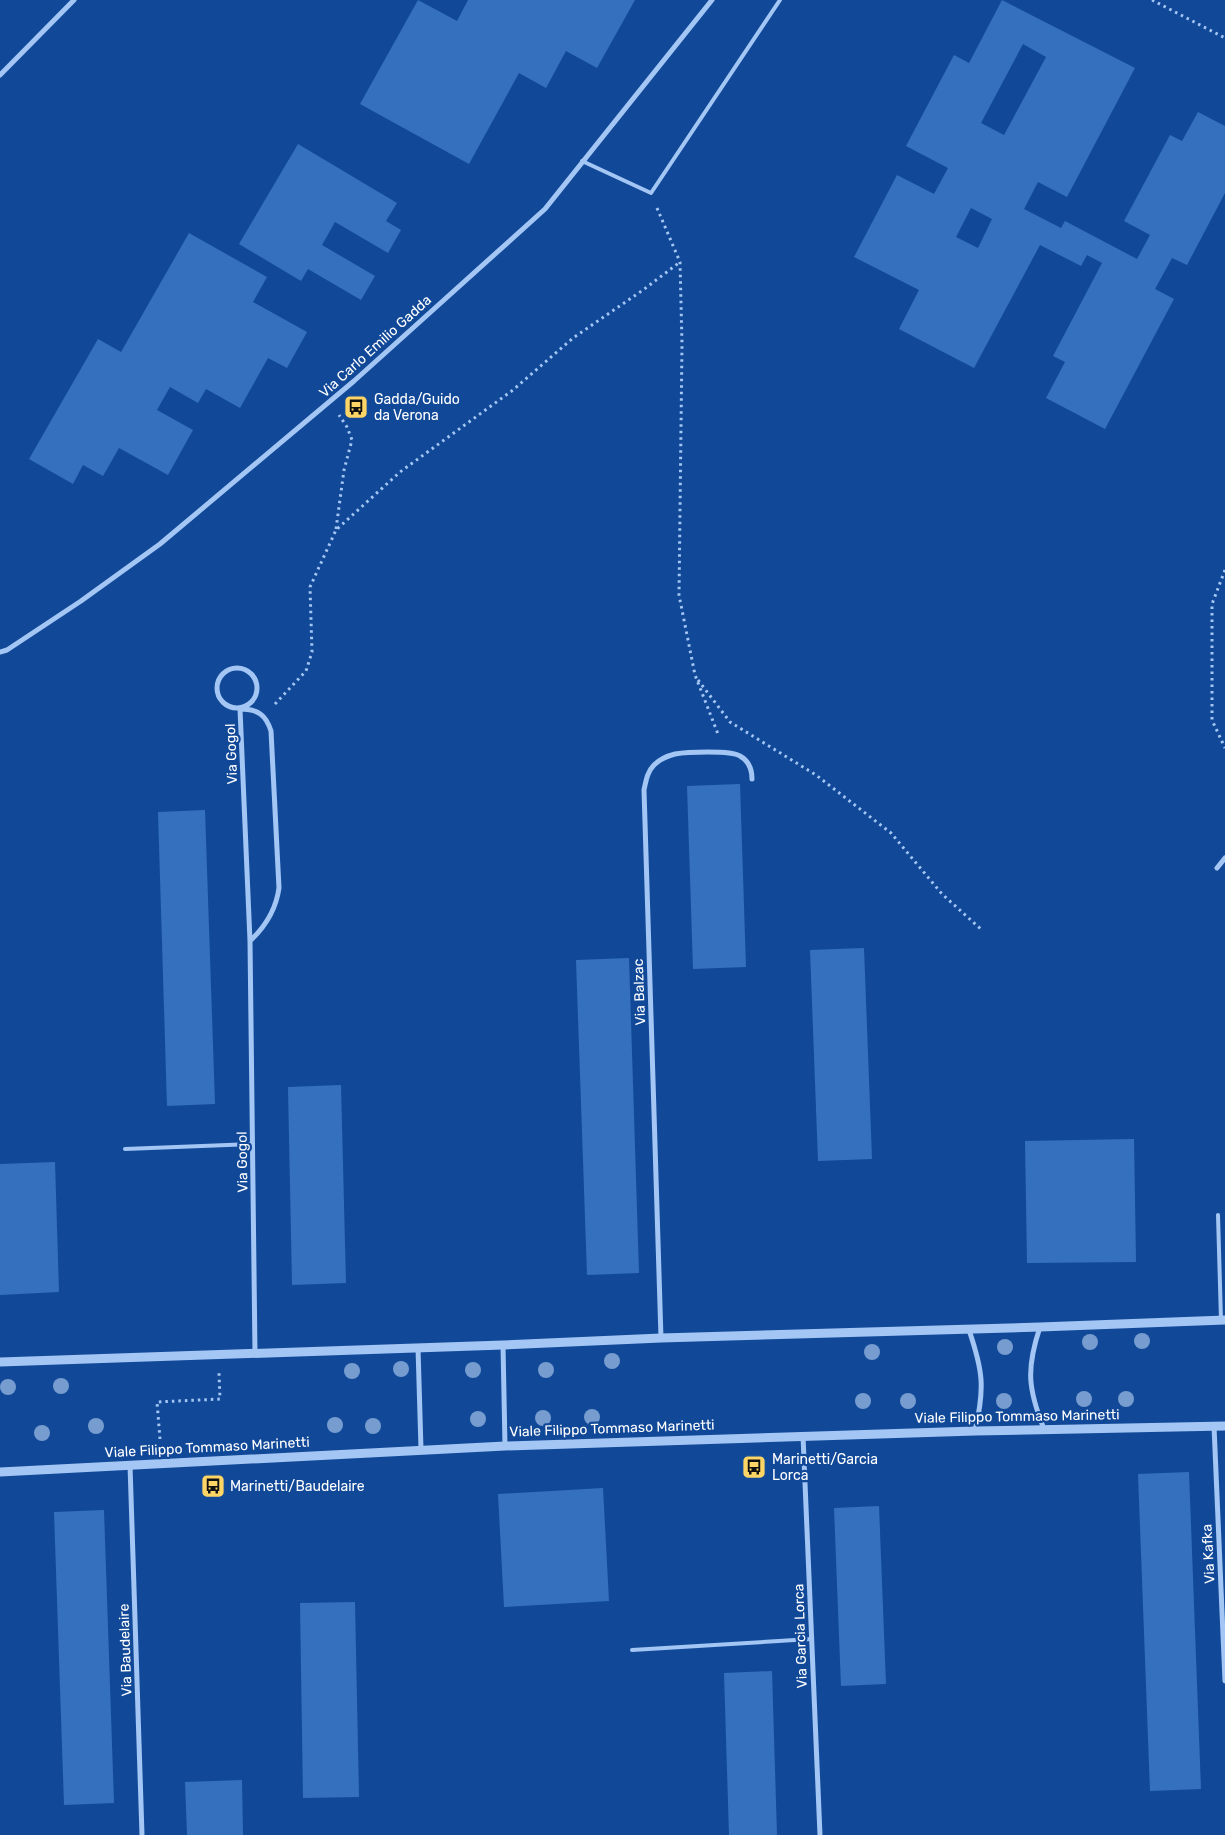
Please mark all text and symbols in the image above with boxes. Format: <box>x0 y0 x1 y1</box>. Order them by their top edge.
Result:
street label: Via Carlo Emilio Gadda <box>316 291 435 401</box>
place label: Gadda/Guido da Verona <box>374 391 460 424</box>
bus stop icon: Gadda/Guido da Verona <box>343 394 369 420</box>
street label: Via Gogol <box>222 723 241 785</box>
street label: Via Balzac <box>630 958 649 1026</box>
street label: Via Gogol <box>233 1131 252 1193</box>
street label: Viale Filippo Tommaso Marinetti <box>914 1406 1120 1427</box>
street label: Viale Filippo Tommaso Marinetti <box>509 1416 715 1441</box>
street label: Viale Filippo Tommaso Marinetti <box>104 1434 310 1461</box>
place label: Marinetti/Garcia Lorca <box>772 1451 878 1484</box>
bus stop icon: Marinetti/Garcia Lorca <box>741 1454 767 1480</box>
bus stop icon: Marinetti/Baudelaire <box>200 1473 226 1499</box>
place label: Marinetti/Baudelaire <box>230 1478 365 1495</box>
street label: Via Kafka <box>1198 1524 1219 1584</box>
street label: Via Garcia Lorca <box>790 1583 811 1689</box>
street label: Via Baudelaire <box>115 1603 136 1697</box>

